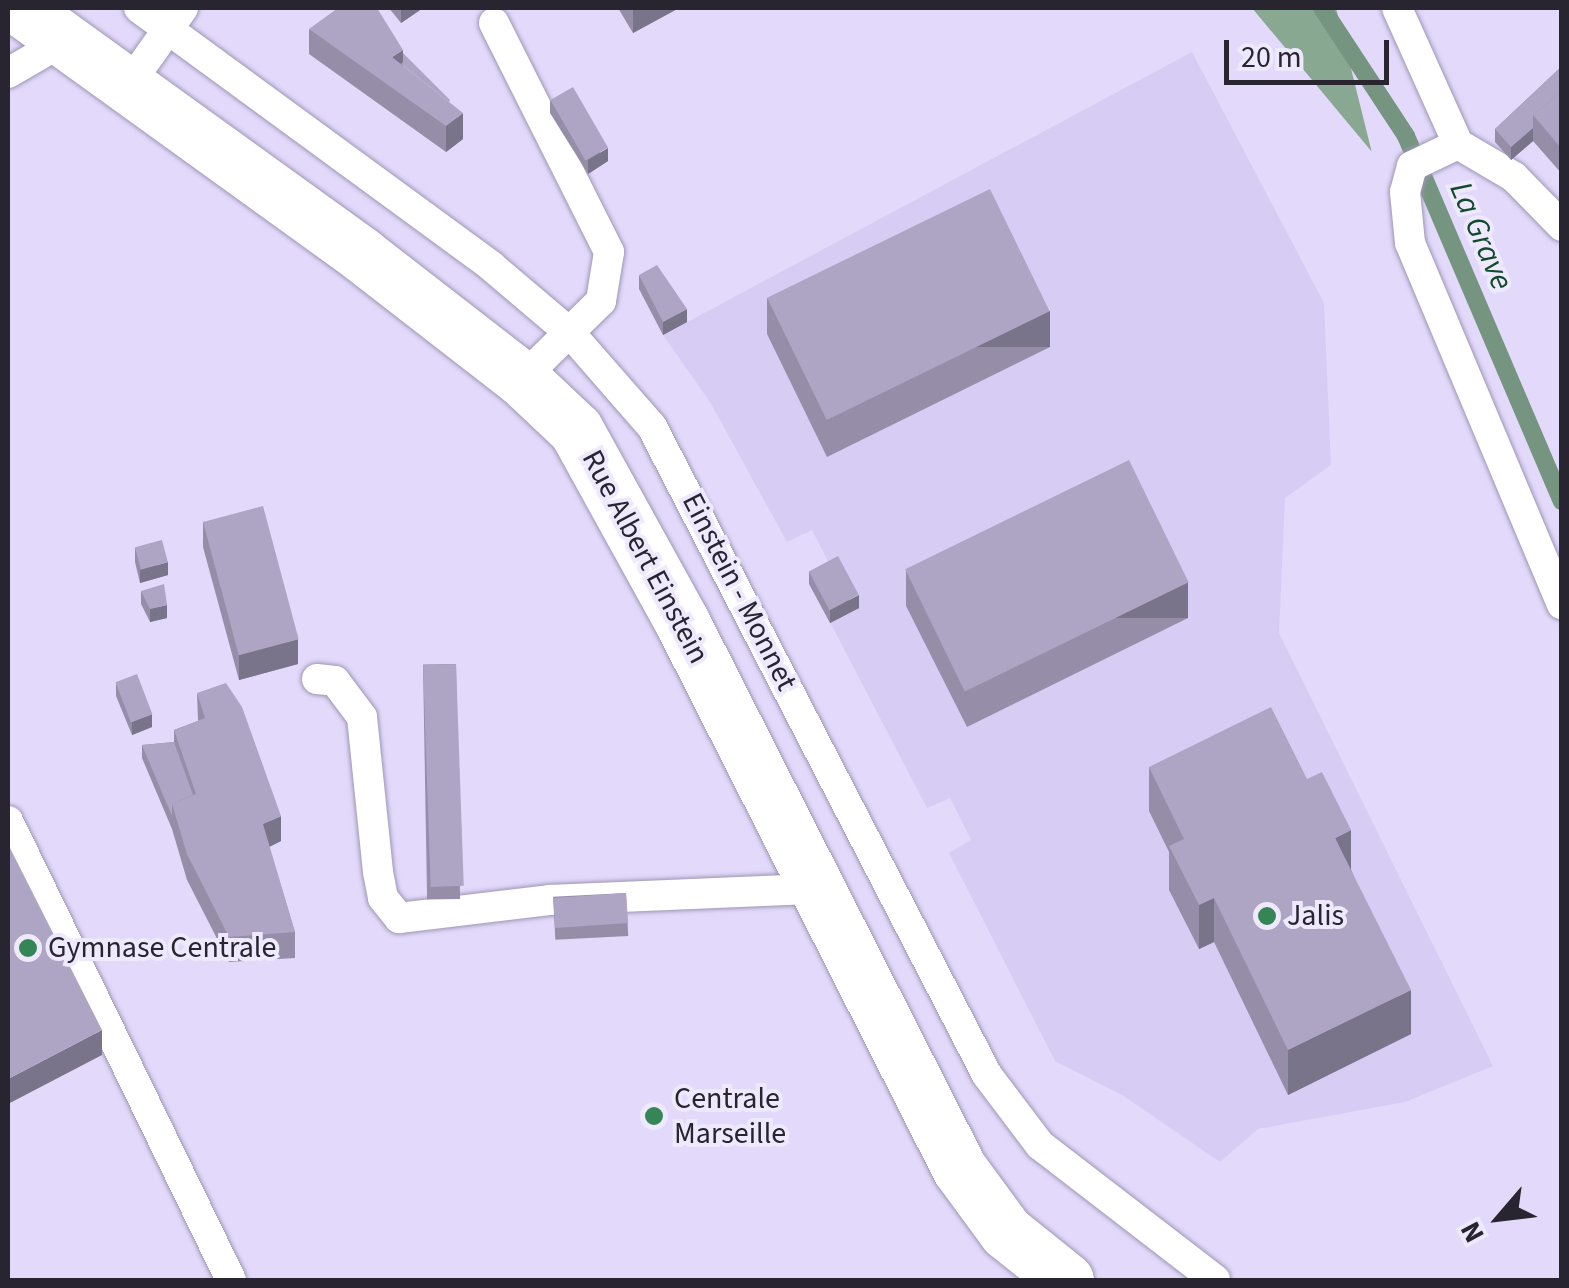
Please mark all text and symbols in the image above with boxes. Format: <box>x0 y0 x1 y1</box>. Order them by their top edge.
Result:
scale bar <box>1229 20 1394 82</box>
text: 20 m <box>1241 36 1302 79</box>
water label: La Grave <box>1441 176 1521 296</box>
street label: Rue Albert Einstein <box>574 444 716 670</box>
street label: Einstein - Monnet <box>674 487 804 697</box>
place label: Jalis <box>1287 898 1344 934</box>
marker: Jalis <box>1256 905 1278 927</box>
place label: Gymnase Centrale <box>48 930 276 966</box>
marker: Gymnase Centrale <box>17 937 39 959</box>
place label: Centrale Marseille <box>674 1081 786 1152</box>
marker: Centrale Marseille <box>643 1105 665 1127</box>
north arrow <box>1449 1168 1549 1268</box>
text: N <box>1450 1214 1495 1250</box>

